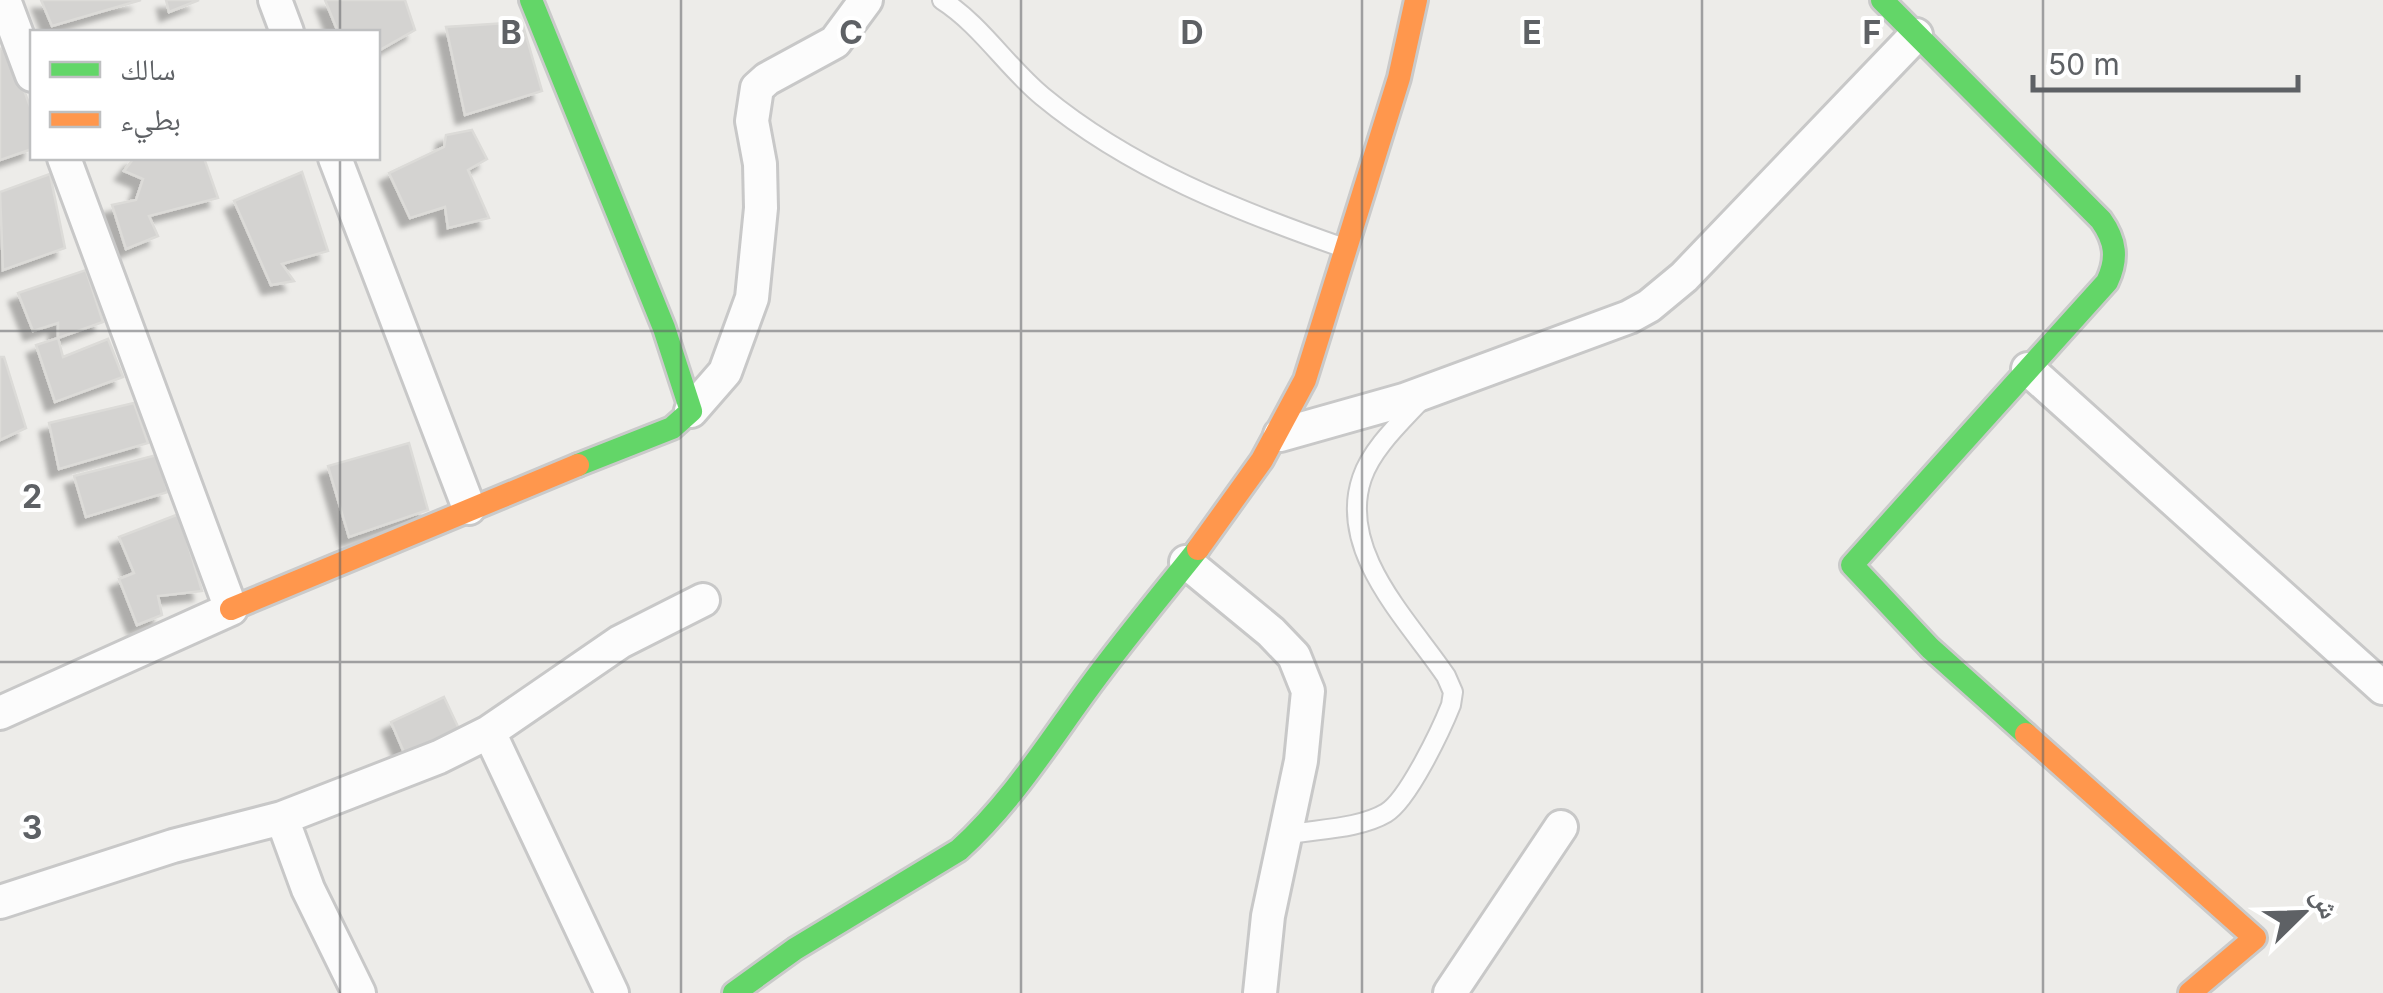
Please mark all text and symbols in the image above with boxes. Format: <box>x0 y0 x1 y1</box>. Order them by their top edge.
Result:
text: B <box>500 13 522 52</box>
text: C <box>839 13 863 52</box>
text: D <box>1180 13 1204 52</box>
text: E <box>1522 13 1542 52</box>
text: F <box>1863 13 1881 52</box>
legend <box>30 30 380 160</box>
scale bar <box>2033 30 2298 92</box>
text: 50 m <box>2048 46 2120 82</box>
text: سالك <box>120 51 176 87</box>
text: بطيء <box>120 101 181 144</box>
text: 2 <box>22 477 42 516</box>
text: 3 <box>22 808 42 847</box>
north arrow <box>2253 863 2353 963</box>
text: ش <box>2305 883 2347 924</box>

